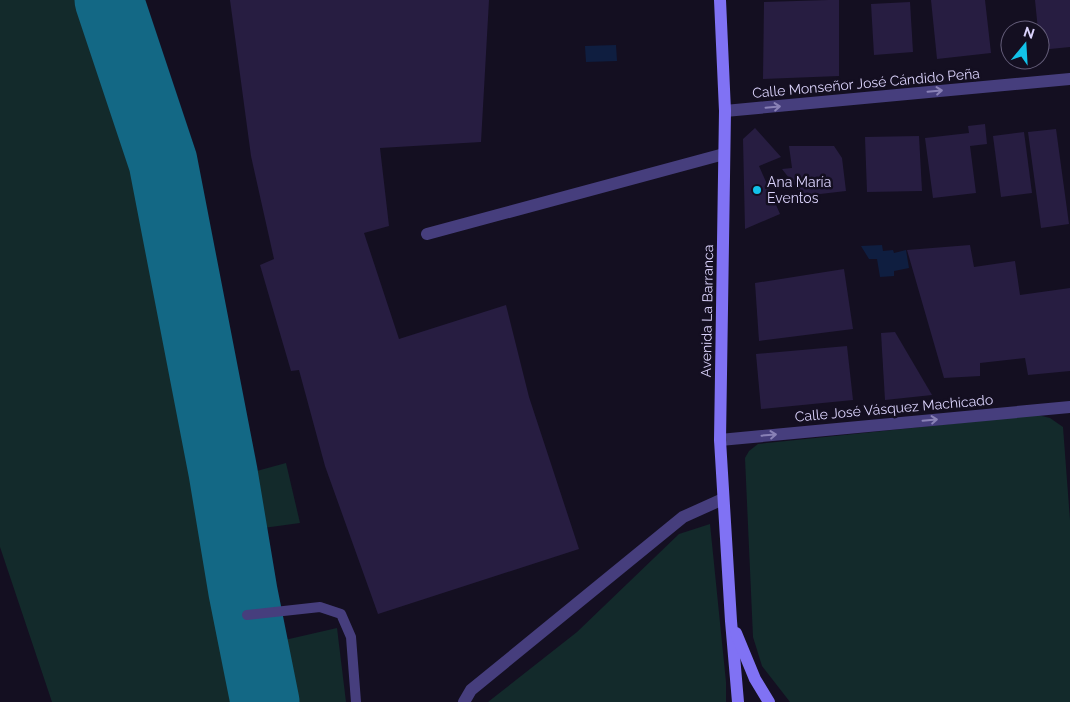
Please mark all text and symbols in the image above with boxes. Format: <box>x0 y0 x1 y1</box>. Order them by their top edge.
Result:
north arrow <box>1000 20 1050 70</box>
text: N <box>1021 23 1037 42</box>
street label: Calle Monseñor José Cándido Peña <box>752 65 980 101</box>
one-way arrow <box>927 87 943 96</box>
one-way arrow <box>765 102 781 111</box>
place label: Ana María Eventos <box>767 174 831 206</box>
marker: Ana María Eventos <box>751 184 763 196</box>
street label: Avenida La Barranca <box>698 244 716 378</box>
street label: Calle José Vásquez Machicado <box>794 391 994 425</box>
one-way arrow <box>922 415 938 425</box>
one-way arrow <box>760 431 776 440</box>

